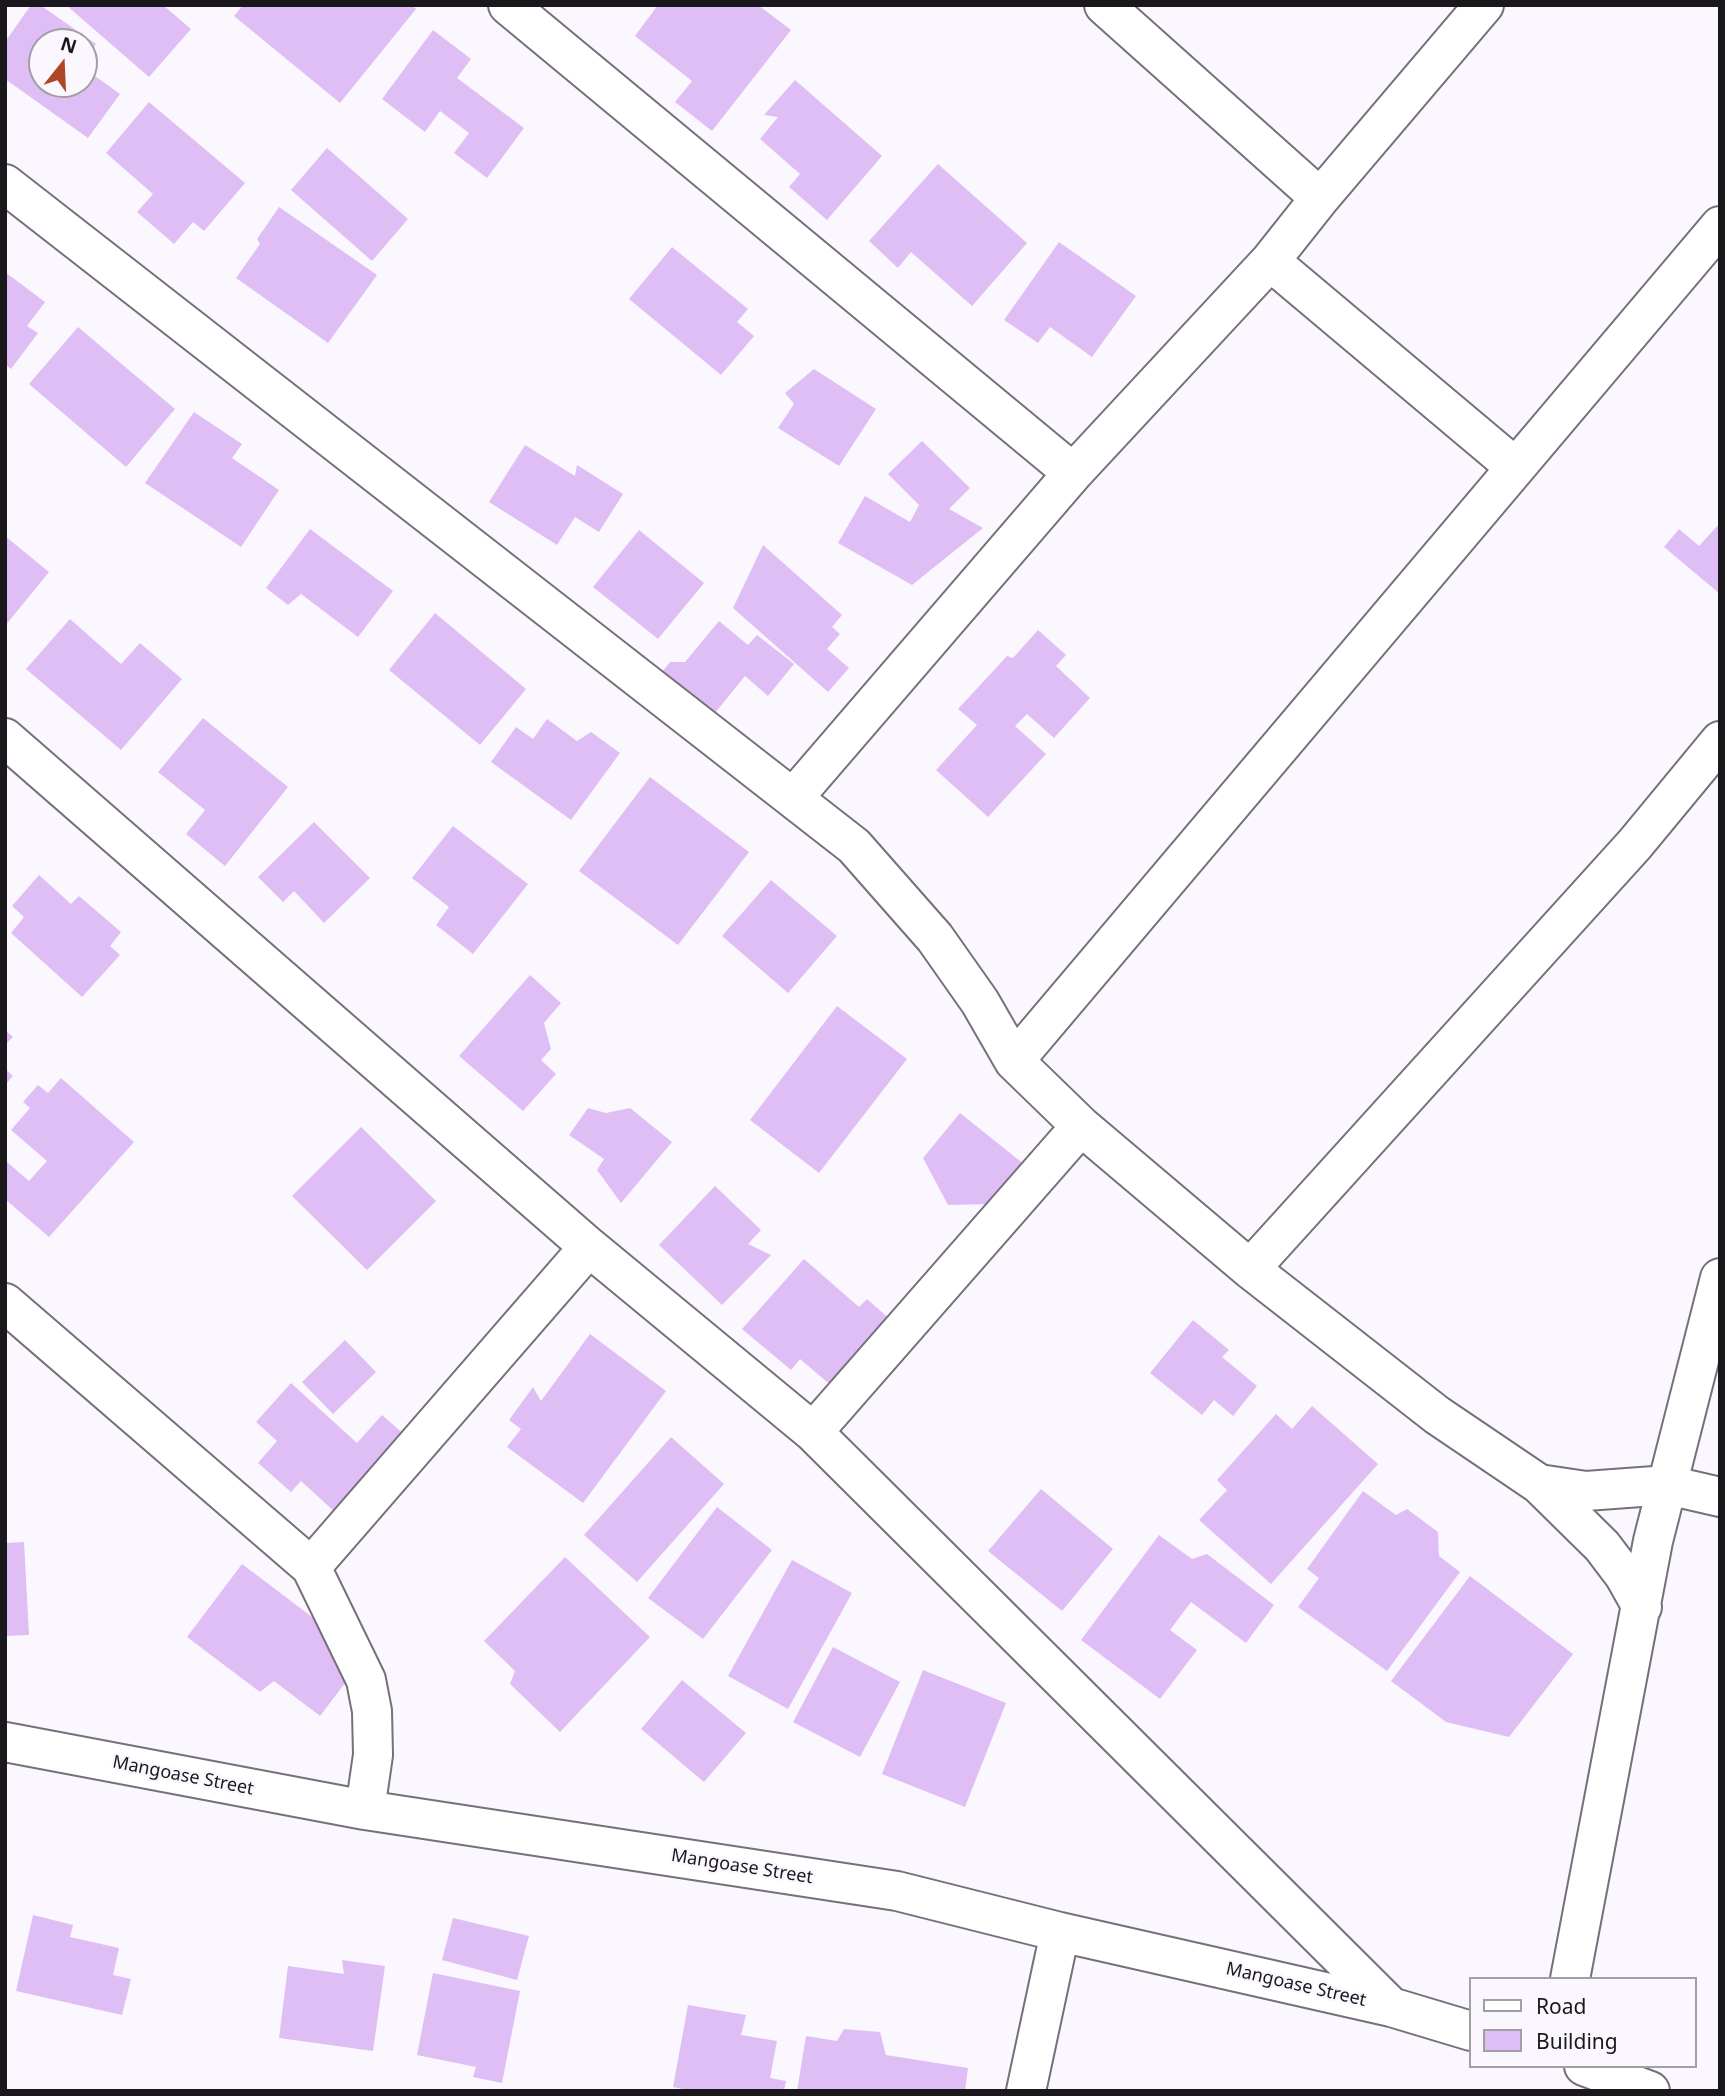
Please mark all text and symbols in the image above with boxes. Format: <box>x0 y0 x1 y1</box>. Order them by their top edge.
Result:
north arrow <box>28 28 98 98</box>
text: N <box>57 30 80 60</box>
street label: Mangoase Street <box>111 1752 255 1800</box>
street label: Mangoase Street <box>670 1845 814 1889</box>
street label: Mangoase Street <box>1224 1958 1368 2012</box>
legend <box>1470 1977 1697 2068</box>
text: Road <box>1536 1992 1586 2020</box>
text: Building <box>1536 2027 1618 2055</box>

